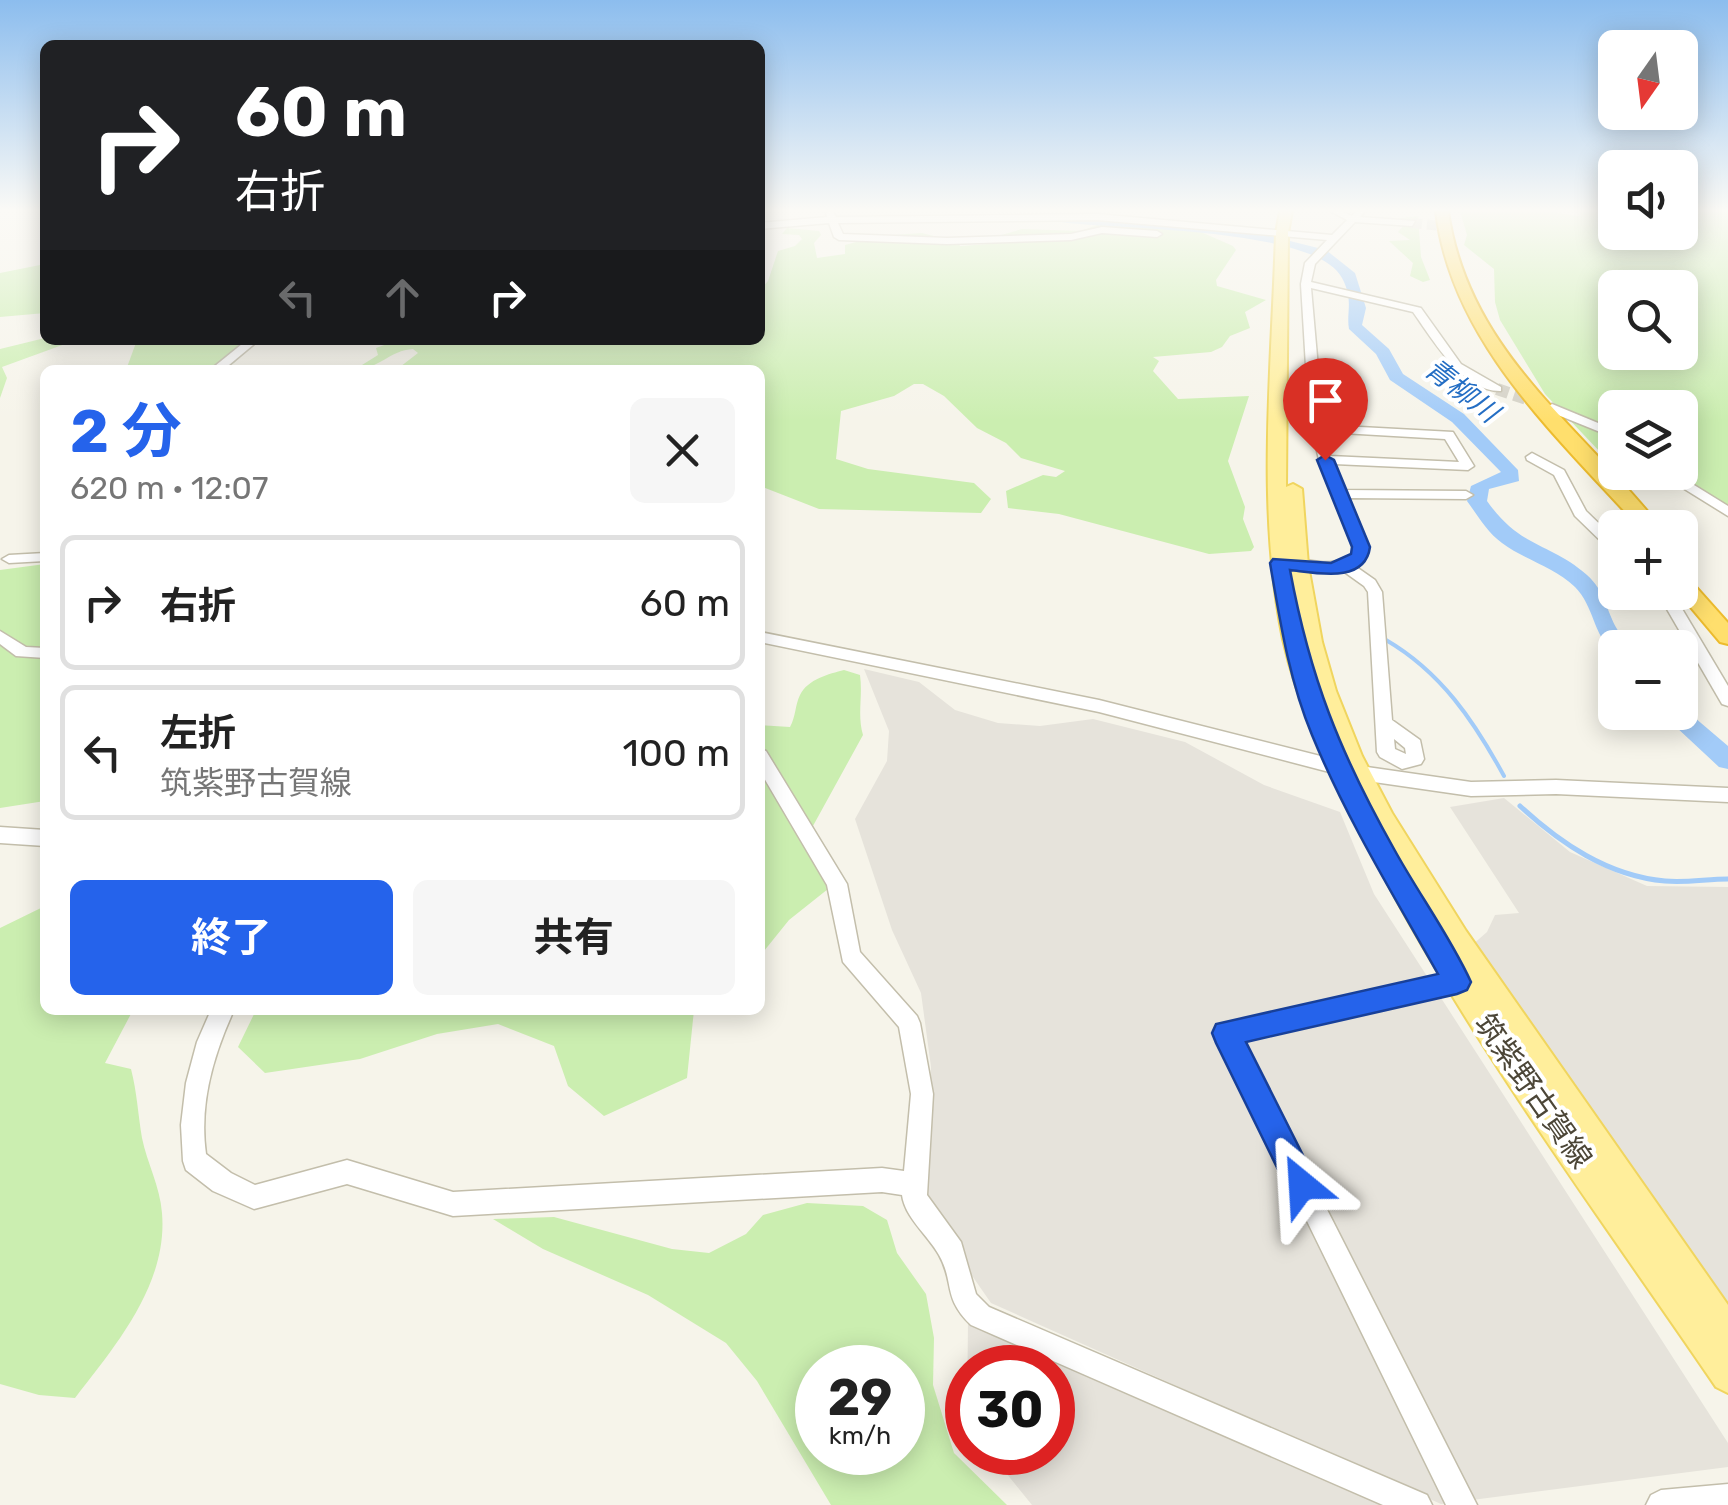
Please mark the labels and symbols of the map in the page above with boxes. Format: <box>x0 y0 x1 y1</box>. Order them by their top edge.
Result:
north arrow <box>1598 30 1698 130</box>
water label: 青柳川 <box>1418 352 1507 431</box>
pin <box>1283 358 1368 461</box>
street label: 筑紫野古賀線 <box>1467 1007 1599 1175</box>
position arrow <box>1250 1133 1354 1237</box>
speed limit sign: 30 <box>945 1345 1075 1475</box>

